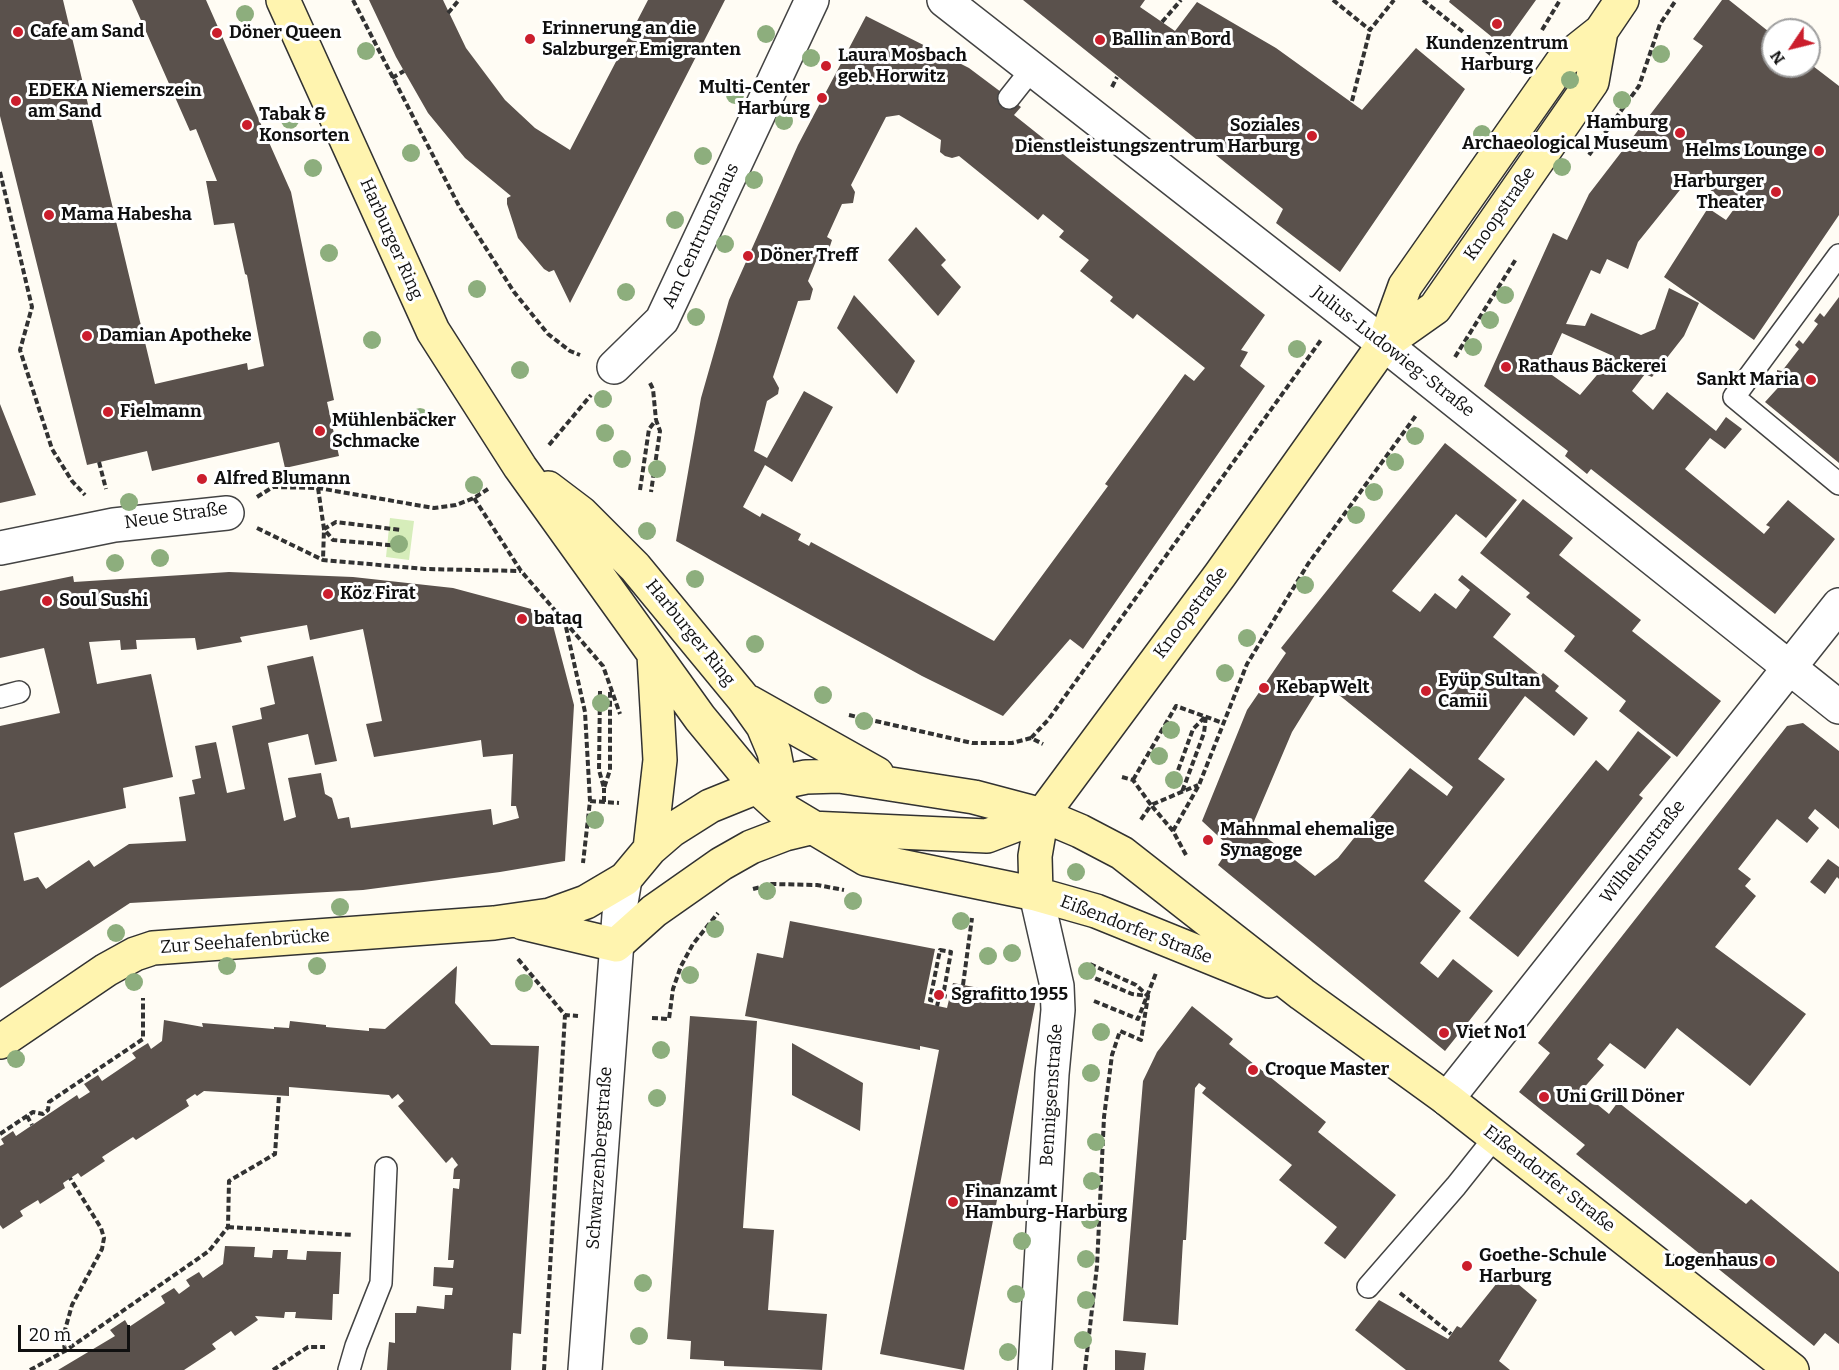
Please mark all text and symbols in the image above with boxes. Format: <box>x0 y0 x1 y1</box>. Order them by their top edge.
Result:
marker: Kundenzentrum Harburg <box>1490 17 1504 31</box>
place label: Erinnerung an die Salzburger Emigranten <box>542 18 741 60</box>
north arrow <box>1761 18 1821 78</box>
place label: Cafe am Sand <box>30 21 144 43</box>
place label: Döner Queen <box>229 22 341 44</box>
marker: Cafe am Sand <box>11 25 25 39</box>
marker: Döner Queen <box>210 26 224 40</box>
place label: Ballin an Bord <box>1112 29 1231 51</box>
marker: Erinnerung an die Salzburger Emigranten <box>523 32 537 46</box>
marker: Ballin an Bord <box>1093 33 1107 47</box>
place label: Kundenzentrum Harburg <box>1426 33 1568 76</box>
place label: Laura Mosbach geb. Horwitz <box>838 45 967 88</box>
text: N <box>1766 47 1789 68</box>
marker: Laura Mosbach geb. Horwitz <box>819 59 833 73</box>
place label: Multi-Center Harburg <box>699 77 810 119</box>
place label: EDEKA Niemerszein am Sand <box>28 80 202 122</box>
marker: Multi-Center Harburg <box>815 91 829 105</box>
marker: EDEKA Niemerszein am Sand <box>9 94 23 108</box>
place label: Tabak & Konsorten <box>259 104 349 146</box>
place label: Hamburg Archaeological Museum <box>1462 112 1668 154</box>
place label: Soziales Dienstleistungszentrum Harburg <box>1015 115 1300 158</box>
marker: Tabak & Konsorten <box>240 118 254 132</box>
marker: Hamburg Archaeological Museum <box>1673 126 1687 140</box>
marker: Soziales Dienstleistungszentrum Harburg <box>1305 129 1319 143</box>
place label: Helms Lounge <box>1685 140 1807 162</box>
marker: Helms Lounge <box>1812 144 1826 158</box>
street label: Am Centrumshaus <box>658 160 744 312</box>
street label: Knoopstraße <box>1460 163 1540 265</box>
place label: Harburger Theater <box>1673 171 1764 213</box>
street label: Harburger Ring <box>355 175 427 303</box>
marker: Harburger Theater <box>1769 185 1783 199</box>
place label: Mama Habesha <box>61 204 192 226</box>
marker: Mama Habesha <box>42 208 56 222</box>
place label: Döner Treff <box>760 245 858 267</box>
marker: Döner Treff <box>741 249 755 263</box>
street label: Julius-Ludowieg-Straße <box>1307 282 1479 422</box>
place label: Damian Apotheke <box>99 325 252 347</box>
marker: Damian Apotheke <box>80 329 94 343</box>
place label: Rathaus Bäckerei <box>1518 356 1666 378</box>
marker: Rathaus Bäckerei <box>1499 360 1513 374</box>
place label: Sankt Maria <box>1696 369 1799 391</box>
marker: Sankt Maria <box>1804 373 1818 387</box>
place label: Fielmann <box>120 401 202 423</box>
marker: Fielmann <box>101 405 115 419</box>
place label: Mühlenbäcker Schmacke <box>332 410 456 452</box>
marker: Mühlenbäcker Schmacke <box>313 424 327 438</box>
place label: Alfred Blumann <box>214 468 350 490</box>
marker: Alfred Blumann <box>195 472 209 486</box>
street label: Neue Straße <box>123 498 229 534</box>
street label: Knoopstraße <box>1150 563 1232 663</box>
street label: Harburger Ring <box>641 576 739 690</box>
place label: Köz Firat <box>340 583 416 605</box>
marker: Köz Firat <box>321 587 335 601</box>
place label: Soul Sushi <box>59 590 148 612</box>
marker: Soul Sushi <box>40 594 54 608</box>
place label: bataq <box>534 608 582 630</box>
marker: bataq <box>515 612 529 626</box>
place label: Eyüp Sultan Camii <box>1438 670 1541 712</box>
place label: KebapWelt <box>1276 677 1370 699</box>
marker: KebapWelt <box>1257 681 1271 695</box>
marker: Eyüp Sultan Camii <box>1419 684 1433 698</box>
street label: Wilhelmstraße <box>1596 796 1690 908</box>
place label: Mahnmal ehemalige Synagoge <box>1220 819 1394 862</box>
marker: Mahnmal ehemalige Synagoge <box>1201 833 1215 847</box>
street label: Eißendorfer Straße <box>1057 891 1215 969</box>
street label: Zur Seehafenbrücke <box>160 925 330 959</box>
place label: Sgrafitto 1955 <box>951 984 1068 1006</box>
marker: Sgrafitto 1955 <box>932 988 946 1002</box>
place label: Viet No1 <box>1456 1022 1526 1044</box>
street label: Bennigsenstraße <box>1036 1023 1068 1167</box>
marker: Viet No1 <box>1437 1026 1451 1040</box>
place label: Croque Master <box>1265 1059 1389 1081</box>
marker: Croque Master <box>1246 1063 1260 1077</box>
street label: Schwarzenbergstraße <box>583 1066 617 1250</box>
place label: Uni Grill Döner <box>1556 1086 1684 1108</box>
marker: Uni Grill Döner <box>1537 1090 1551 1104</box>
street label: Eißendorfer Straße <box>1479 1121 1619 1237</box>
place label: Finanzamt Hamburg-Harburg <box>965 1181 1127 1224</box>
marker: Finanzamt Hamburg-Harburg <box>946 1195 960 1209</box>
place label: Goethe-Schule Harburg <box>1479 1245 1607 1288</box>
place label: Logenhaus <box>1664 1250 1758 1272</box>
marker: Logenhaus <box>1763 1254 1777 1268</box>
marker: Goethe-Schule Harburg <box>1460 1259 1474 1273</box>
scale bar <box>21 1313 134 1351</box>
text: 20 m <box>29 1324 71 1346</box>

